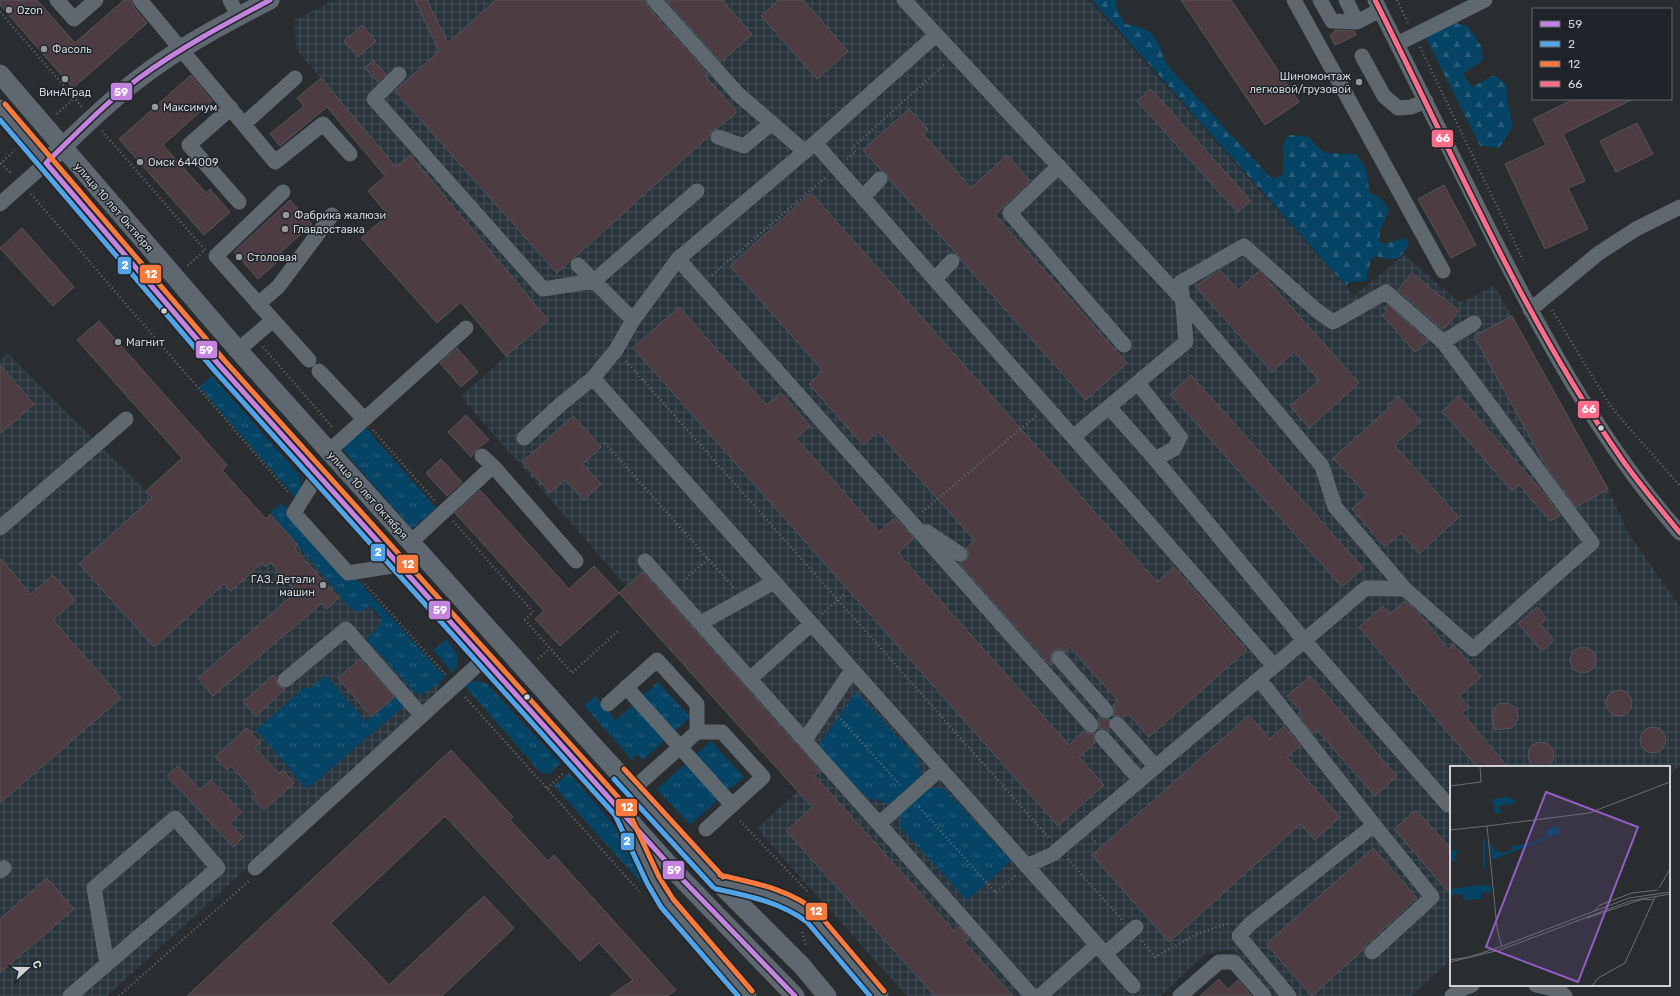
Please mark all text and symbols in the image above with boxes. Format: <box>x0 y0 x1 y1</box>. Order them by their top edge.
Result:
place label: Ozon <box>17 4 43 17</box>
marker: Ozon <box>4 5 14 15</box>
legend <box>1532 8 1672 100</box>
text: 59 <box>1568 17 1582 31</box>
text: 2 <box>1568 37 1575 51</box>
place label: Фасоль <box>52 43 92 56</box>
marker: Фасоль <box>39 44 49 54</box>
text: 12 <box>1568 57 1580 71</box>
place label: Шиномонтаж легковой/грузовой <box>1249 70 1351 96</box>
marker: ВинАГрад <box>60 74 70 84</box>
marker: Шиномонтаж легковой/грузовой <box>1354 77 1364 87</box>
text: 66 <box>1568 77 1582 91</box>
line badge: 59 <box>110 82 133 101</box>
place label: ВинАГрад <box>39 86 91 99</box>
text: 59 <box>114 86 128 99</box>
place label: Максимум <box>163 101 217 114</box>
marker: Максимум <box>150 102 160 112</box>
line badge: 66 <box>1431 129 1454 148</box>
text: 66 <box>1436 132 1450 145</box>
place label: Омск 644009 <box>148 156 218 169</box>
marker: Омск 644009 <box>135 157 145 167</box>
street label: улица 10 лет Октября <box>71 160 156 254</box>
place label: Фабрика жалюзи <box>294 209 386 222</box>
marker: Фабрика жалюзи <box>281 210 291 220</box>
place label: Главдоставка <box>293 223 365 236</box>
marker: Главдоставка <box>280 224 290 234</box>
place label: Столовая <box>247 251 297 264</box>
marker: Столовая <box>234 252 244 262</box>
line badge: 2 <box>117 256 132 275</box>
text: 2 <box>121 259 129 272</box>
line badge: 12 <box>139 264 162 284</box>
text: 12 <box>145 268 157 281</box>
unlabelled marker <box>159 306 169 316</box>
place label: Магнит <box>126 336 165 349</box>
marker: Магнит <box>113 337 123 347</box>
line badge: 59 <box>195 340 218 359</box>
text: 59 <box>199 344 213 357</box>
line badge: 66 <box>1577 400 1600 419</box>
text: 66 <box>1582 403 1596 416</box>
unlabelled marker <box>1596 423 1606 433</box>
street label: улица 10 лет Октября <box>325 449 410 542</box>
line badge: 2 <box>370 543 386 562</box>
text: 2 <box>374 546 382 559</box>
line badge: 12 <box>396 554 419 574</box>
text: 12 <box>402 558 414 571</box>
place label: ГАЗ. Детали машин <box>251 573 315 599</box>
marker: ГАЗ. Детали машин <box>318 580 328 590</box>
line badge: 59 <box>428 600 451 620</box>
text: 59 <box>433 604 447 617</box>
unlabelled marker <box>522 692 532 702</box>
inset map <box>1450 766 1670 986</box>
line badge: 12 <box>615 798 638 817</box>
text: 12 <box>621 801 633 814</box>
line badge: 2 <box>620 832 635 851</box>
text: 2 <box>623 835 631 848</box>
line badge: 59 <box>662 860 685 880</box>
text: 59 <box>667 864 681 877</box>
line badge: 12 <box>805 902 828 921</box>
text: 12 <box>810 905 822 918</box>
north arrow <box>8 948 48 988</box>
text: С <box>29 959 44 971</box>

